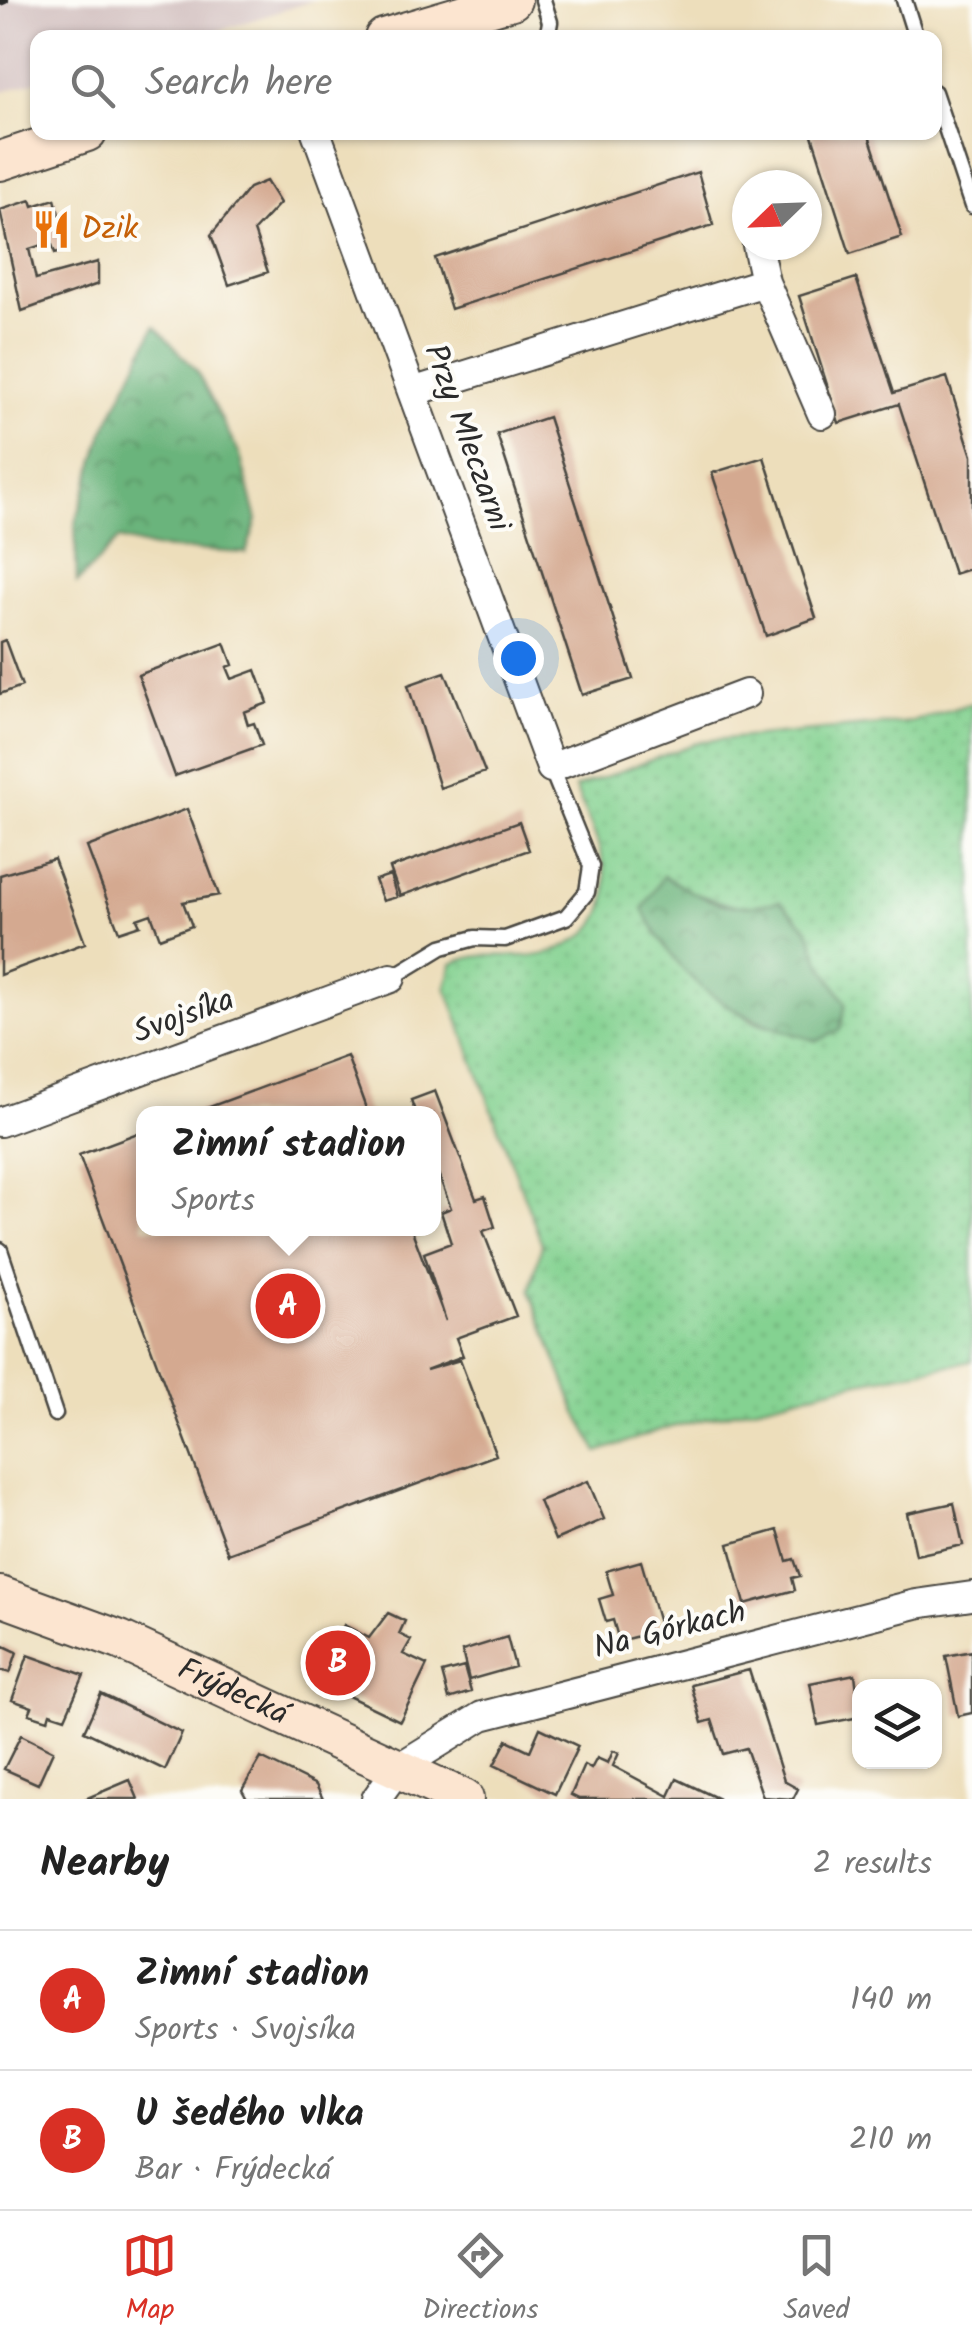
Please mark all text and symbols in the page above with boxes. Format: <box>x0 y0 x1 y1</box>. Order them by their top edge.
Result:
search box <box>30 30 942 140</box>
text: Search here <box>145 55 332 115</box>
icon: search <box>65 58 120 113</box>
north arrow <box>732 170 822 260</box>
place label: Dzik <box>81 204 139 255</box>
restaurant icon: Dzik <box>30 208 72 250</box>
street label: Przy Mleczarni <box>409 337 524 540</box>
your location <box>493 633 544 684</box>
street label: Svojsíka <box>126 975 242 1059</box>
popup <box>136 1106 441 1236</box>
text: Zimní stadion <box>171 1116 406 1176</box>
text: Sports <box>171 1176 255 1227</box>
pin: A <box>256 1268 320 1344</box>
street label: Na Górkach <box>588 1587 752 1675</box>
pin: B <box>306 1626 370 1700</box>
street label: Frýdecká <box>169 1644 299 1741</box>
map controls <box>852 1679 942 1769</box>
button: layers <box>852 1679 942 1769</box>
text: Nearby <box>40 1831 169 1898</box>
text: 2 results <box>813 1839 932 1890</box>
text: Zimní stadion <box>135 1945 369 2005</box>
text: A <box>62 1975 83 2026</box>
text: 140 m <box>850 1975 932 2026</box>
text: Sports · Svojsíka <box>135 2005 356 2056</box>
text: U šedého vlka <box>135 2085 364 2145</box>
text: B <box>63 2115 82 2166</box>
text: 210 m <box>849 2115 932 2166</box>
text: Bar · Frýdecká <box>135 2145 331 2196</box>
tab: Map <box>122 2228 177 2333</box>
tab: Directions <box>422 2228 538 2333</box>
tab: Saved <box>783 2228 850 2333</box>

